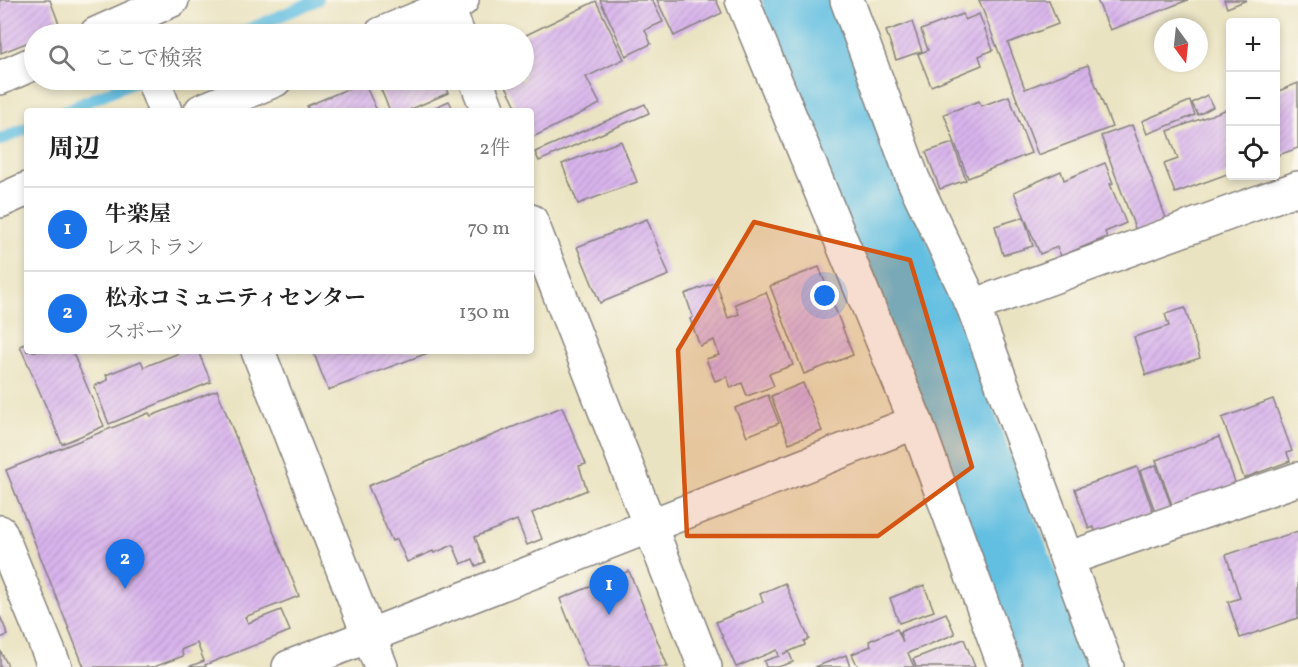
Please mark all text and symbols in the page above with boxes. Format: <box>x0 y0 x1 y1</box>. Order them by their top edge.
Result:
north arrow <box>1154 18 1208 72</box>
map controls <box>1226 18 1280 180</box>
button: + <box>1226 18 1280 72</box>
search box <box>24 24 534 90</box>
icon: search <box>45 41 78 74</box>
text: ここで検索 <box>93 44 203 75</box>
button: − <box>1226 72 1280 126</box>
button: locate <box>1226 126 1280 180</box>
text: 周辺 <box>48 132 100 168</box>
text: 2件 <box>479 135 510 163</box>
text: 牛楽屋 <box>105 200 171 231</box>
text: 1 <box>63 215 72 243</box>
text: 70 m <box>467 215 510 243</box>
text: レストラン <box>105 235 204 263</box>
your location <box>810 281 839 310</box>
text: 松永コミュニティセンター <box>105 284 366 315</box>
text: 2 <box>62 299 73 327</box>
text: 130 m <box>459 299 510 327</box>
text: スポーツ <box>105 319 184 347</box>
pin: 2 <box>106 540 144 589</box>
pin: 1 <box>590 566 628 615</box>

